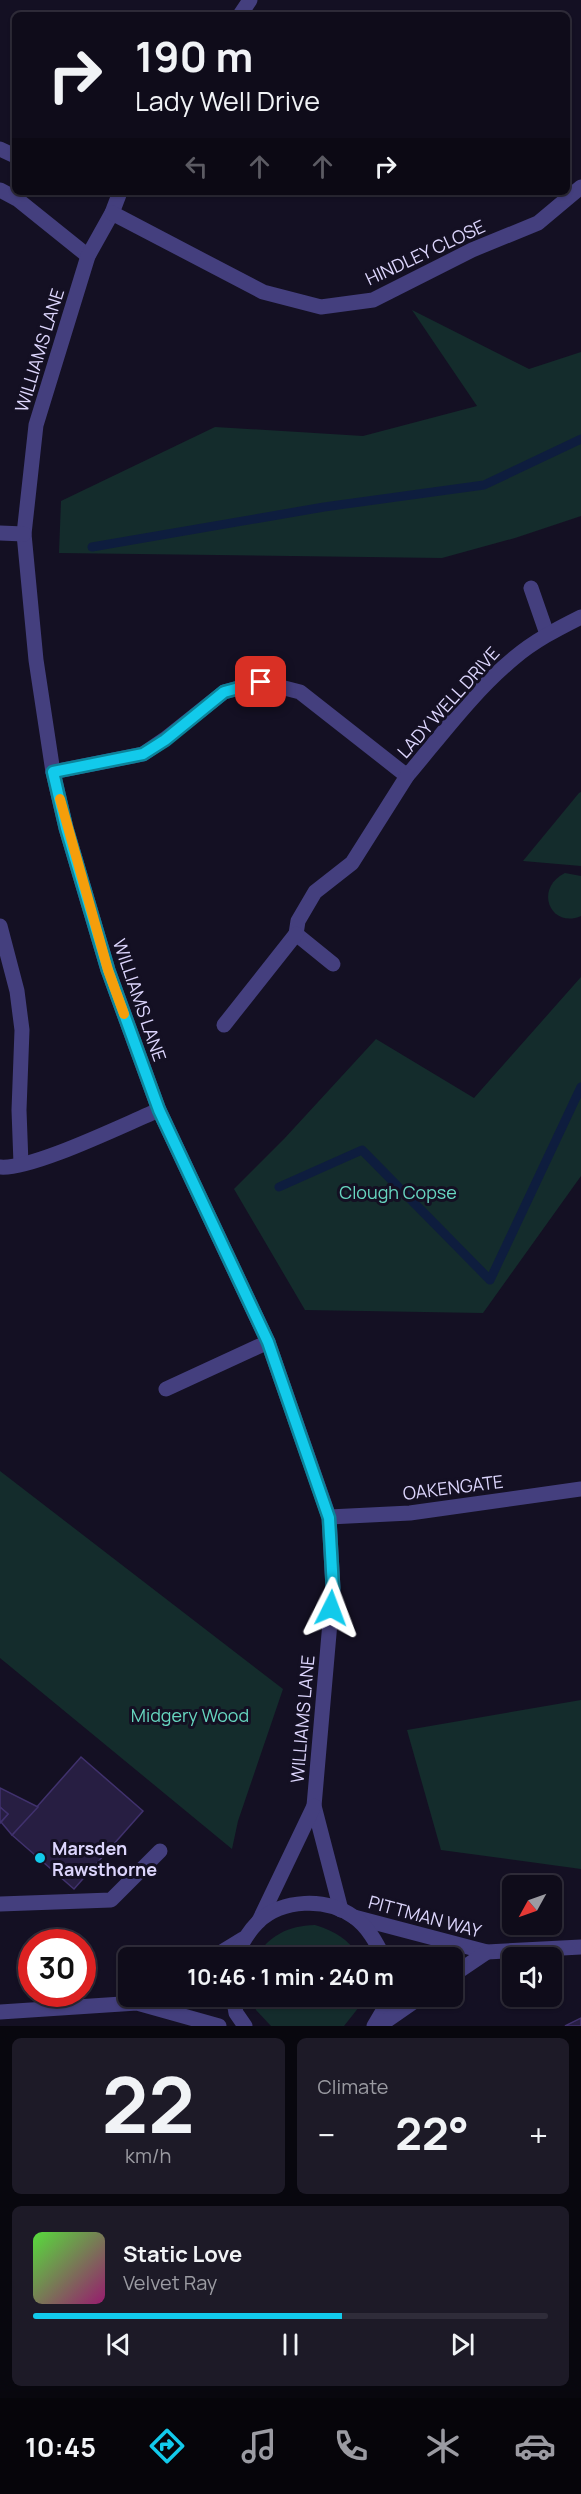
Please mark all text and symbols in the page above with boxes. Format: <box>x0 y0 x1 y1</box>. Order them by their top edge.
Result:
text: 190 m <box>135 27 253 85</box>
icon: right <box>36 36 114 114</box>
text: Lady Well Drive <box>135 82 320 119</box>
icon: left <box>180 150 213 183</box>
icon: ahead <box>243 150 276 183</box>
icon: ahead <box>306 150 339 183</box>
icon: right <box>369 150 402 183</box>
street label: HINDLEY CLOSE <box>361 214 489 290</box>
street label: WILLIAMS LANE <box>9 285 69 415</box>
street label: LADY WELL DRIVE <box>392 641 504 763</box>
pin <box>235 656 286 707</box>
icon: arrive <box>244 665 277 698</box>
street label: WILLIAMS LANE <box>108 936 172 1064</box>
park label: Clough Copse <box>339 1180 457 1204</box>
street label: OAKENGATE <box>401 1469 505 1505</box>
position arrow <box>299 1576 363 1640</box>
street label: WILLIAMS LANE <box>284 1654 320 1784</box>
park label: Midgery Wood <box>131 1703 249 1727</box>
place label: Marsden Rawsthorne <box>52 1836 157 1881</box>
marker: Marsden Rawsthorne <box>33 1851 47 1865</box>
north arrow <box>502 1875 562 1935</box>
map controls <box>502 1875 562 2007</box>
street label: PITTMAN WAY <box>366 1889 485 1943</box>
speed limit sign: 30 <box>18 1929 96 2007</box>
button: sound <box>502 1947 562 2007</box>
text: 10:46 · 1 min · 240 m <box>187 1962 394 1992</box>
text: 22 <box>102 2050 195 2156</box>
text: Climate <box>318 2073 389 2100</box>
text: 22° <box>395 2102 469 2164</box>
text: − <box>318 2112 335 2157</box>
text: + <box>529 2112 548 2157</box>
text: km/h <box>125 2142 172 2169</box>
text: Static Love <box>123 2239 242 2269</box>
text: Velvet Ray <box>123 2269 217 2296</box>
icon: previous <box>102 2328 135 2361</box>
icon: pause <box>274 2328 307 2361</box>
icon: next <box>446 2328 479 2361</box>
icon: directions <box>146 2425 188 2467</box>
icon: music <box>238 2425 280 2467</box>
icon: phone <box>330 2425 372 2467</box>
icon: climate <box>422 2425 464 2467</box>
icon: car <box>514 2425 556 2467</box>
text: 10:45 <box>25 2428 96 2465</box>

